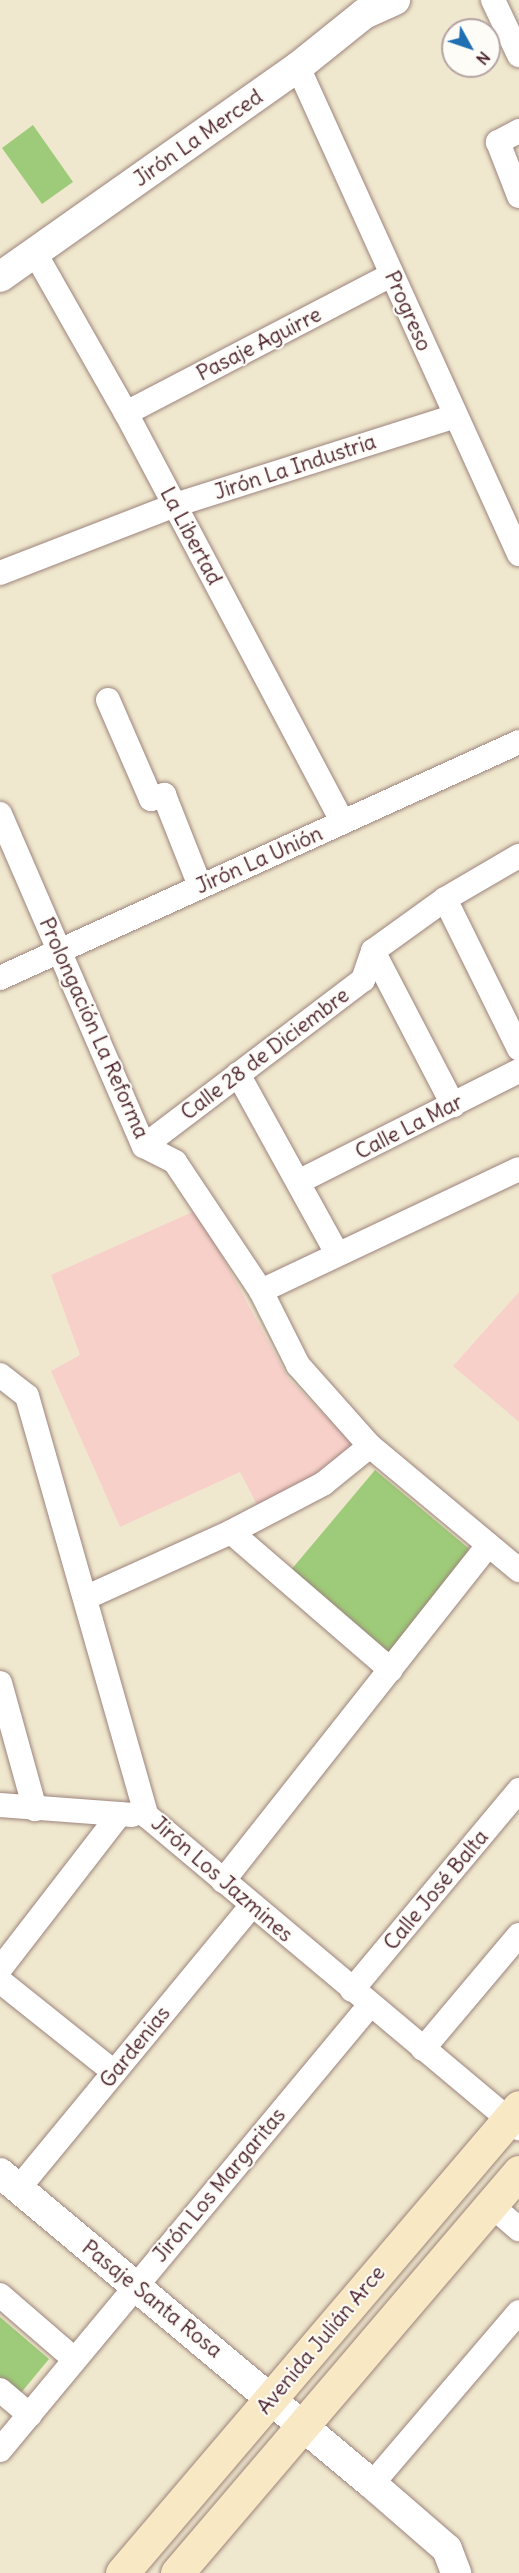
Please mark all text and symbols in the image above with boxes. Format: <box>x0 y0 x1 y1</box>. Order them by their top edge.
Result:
north arrow <box>441 18 501 78</box>
text: N <box>472 48 494 69</box>
street label: Jirón La Merced <box>129 84 267 192</box>
street label: Progreso <box>379 267 437 355</box>
street label: Pasaje Aguirre <box>192 302 326 386</box>
street label: Jirón La Industria <box>211 429 379 505</box>
street label: La Libertad <box>155 483 227 589</box>
street label: Jirón La Unión <box>192 821 326 899</box>
street label: Prolongación La Reforma <box>34 914 154 1142</box>
street label: Calle 28 de Diciembre <box>176 983 354 1125</box>
street label: Calle La Mar <box>351 1089 467 1165</box>
street label: Jirón Los Jazmines <box>146 1811 298 1947</box>
street label: Calle José Balta <box>378 1825 494 1955</box>
street label: Gardenias <box>95 2001 175 2093</box>
street label: Jirón Los Margaritas <box>147 2103 291 2267</box>
street label: Pasaje Santa Rosa <box>77 2235 227 2363</box>
street label: Avenida Julián Arce <box>252 2261 390 2419</box>

